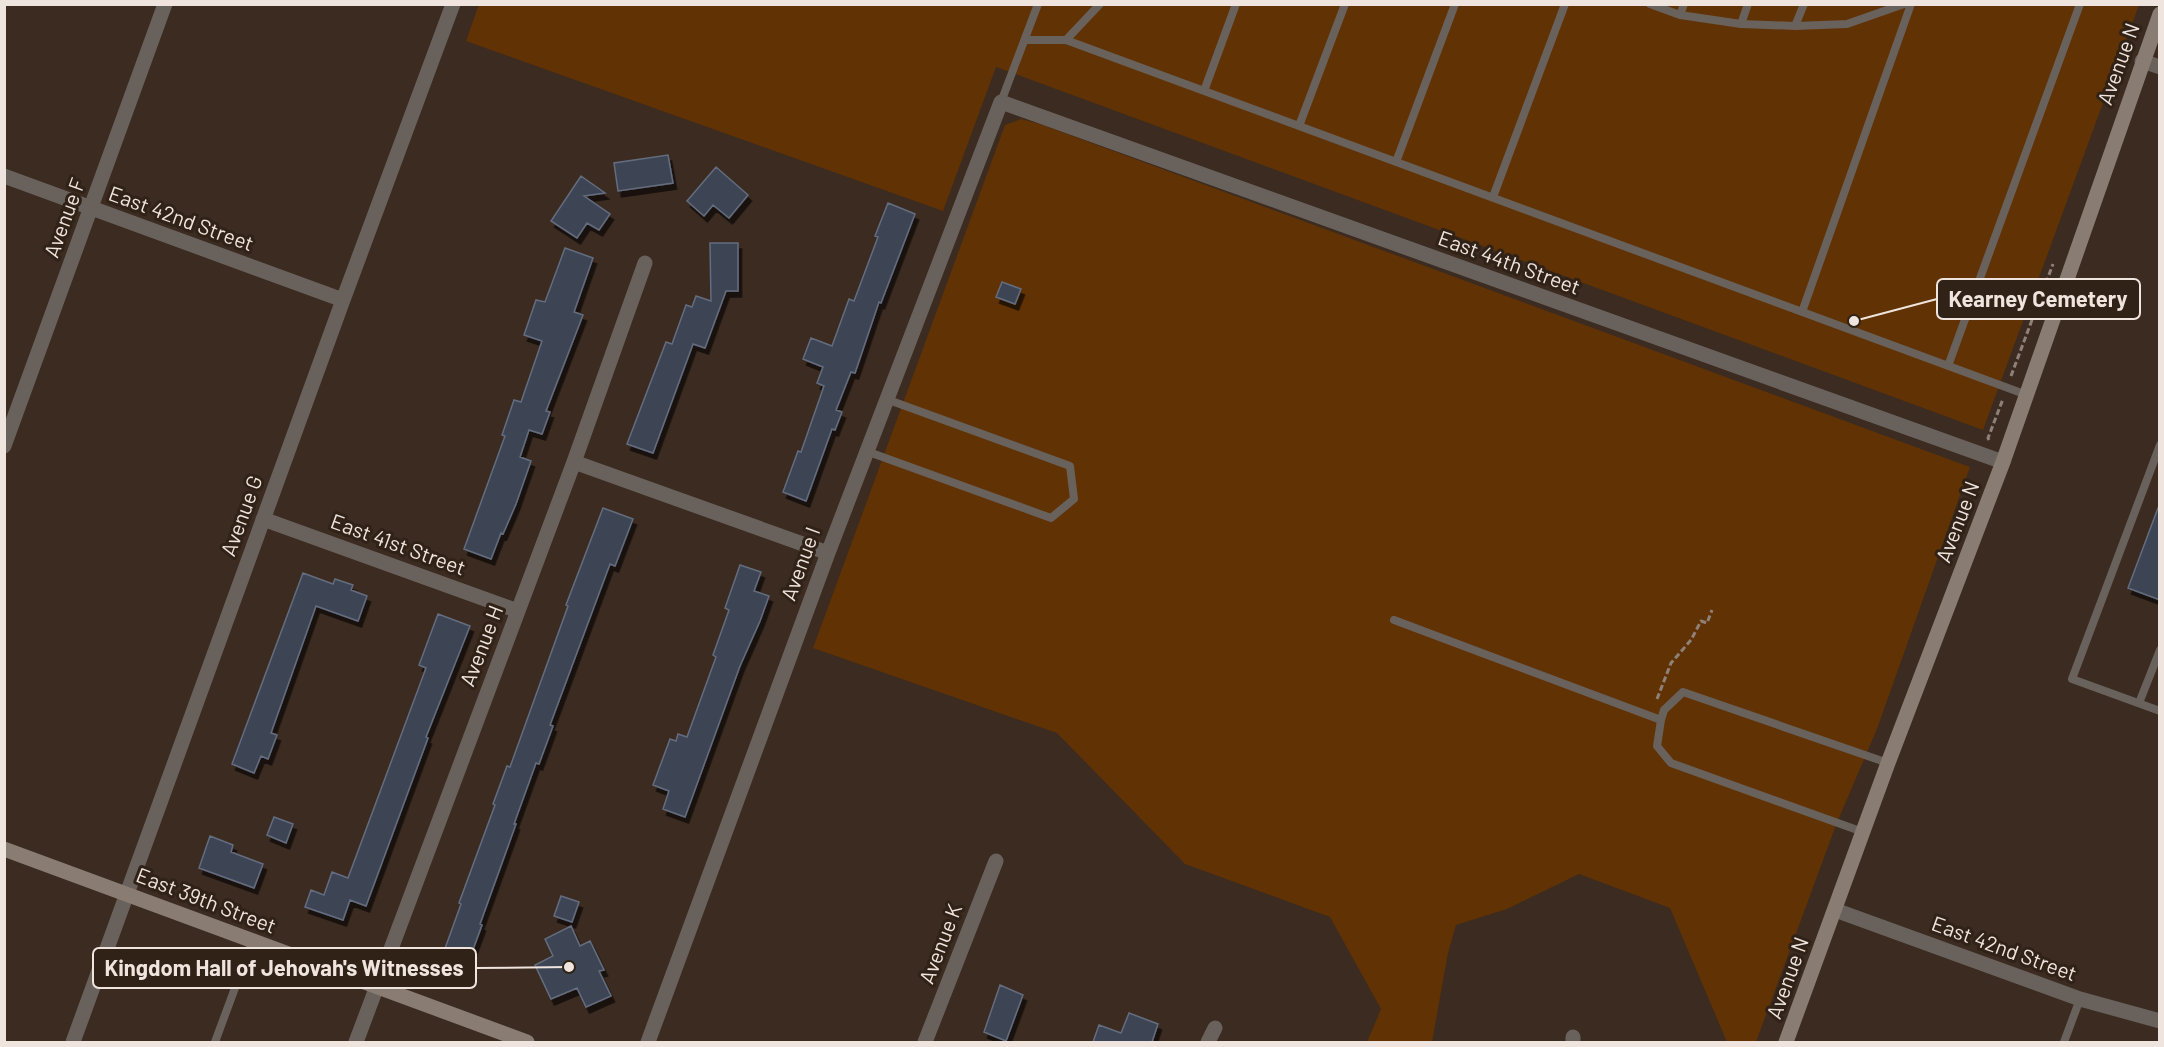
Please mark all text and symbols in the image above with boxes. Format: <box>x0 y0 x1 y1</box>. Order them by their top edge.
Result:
street label: Avenue N <box>2091 19 2144 108</box>
street label: Avenue F <box>38 174 90 261</box>
street label: East 42nd Street <box>106 180 257 255</box>
street label: East 44th Street <box>1435 224 1584 299</box>
callout: Kearney Cemetery <box>1937 279 2140 319</box>
text: Kearney Cemetery <box>1948 285 2128 311</box>
street label: Avenue G <box>215 472 267 559</box>
street label: Avenue N <box>1930 477 1984 566</box>
street label: East 41st Street <box>328 508 469 580</box>
street label: Avenue I <box>775 523 824 604</box>
street label: Avenue H <box>454 601 507 689</box>
street label: East 39th Street <box>133 861 280 938</box>
street label: Avenue K <box>913 900 966 987</box>
street label: East 42nd Street <box>1929 910 2080 985</box>
street label: Avenue N <box>1760 933 1813 1022</box>
callout: Kingdom Hall of Jehovah's Witnesses <box>93 948 476 988</box>
text: Kingdom Hall of Jehovah's Witnesses <box>104 954 464 980</box>

